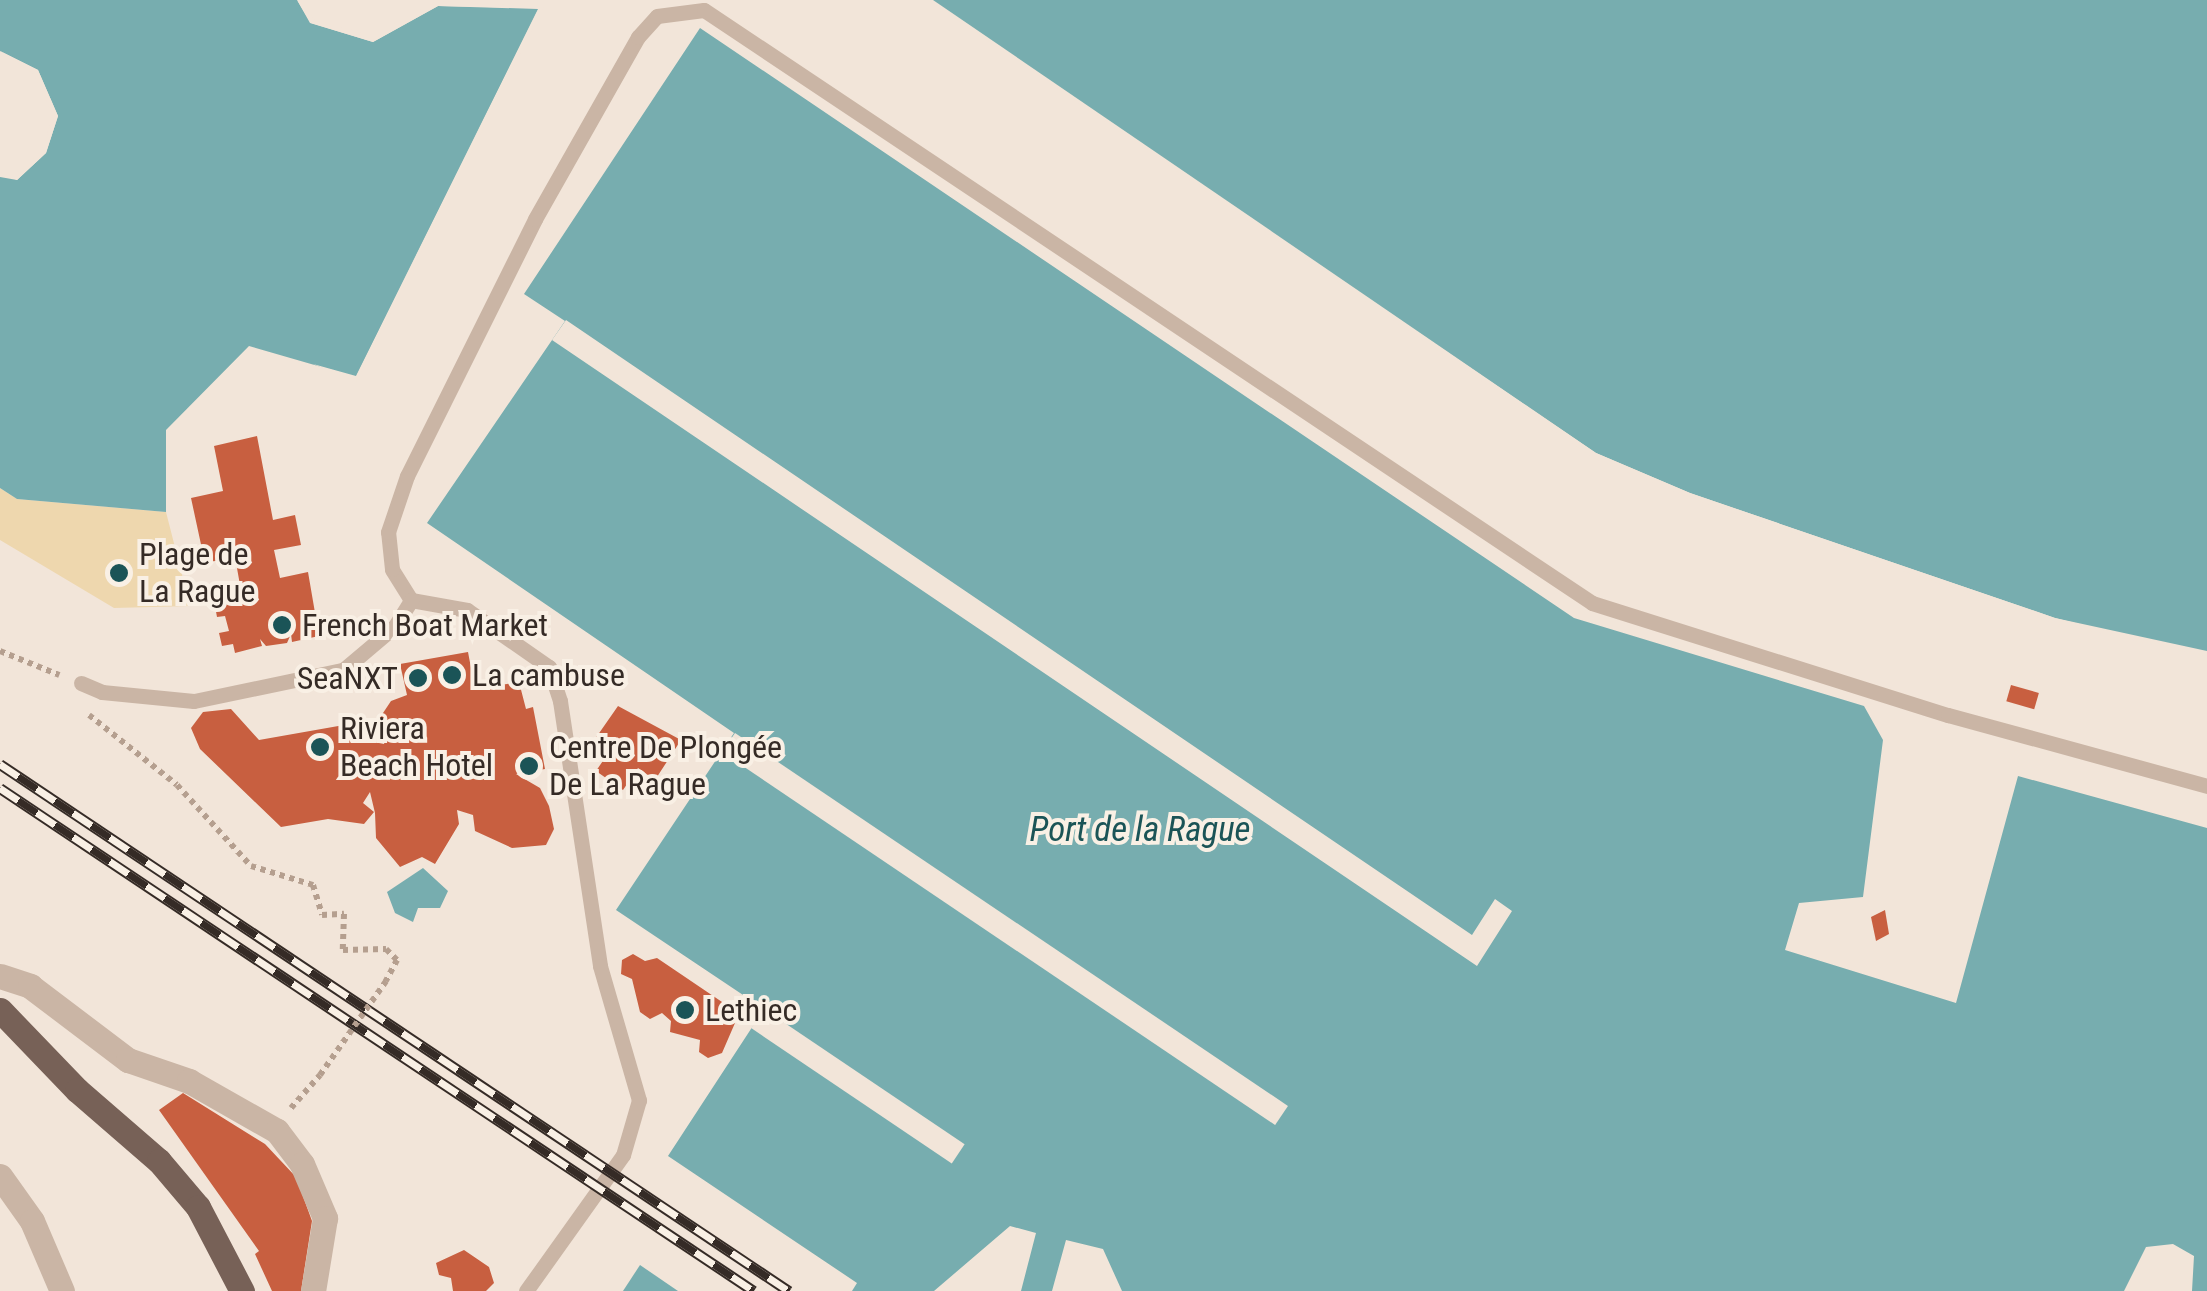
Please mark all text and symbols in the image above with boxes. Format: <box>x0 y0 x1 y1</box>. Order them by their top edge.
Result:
place label: Plage de La Rague <box>139 536 255 611</box>
marker: Plage de La Rague <box>108 562 130 584</box>
place label: French Boat Market <box>302 606 548 644</box>
marker: French Boat Market <box>271 614 293 636</box>
place label: La cambuse <box>472 656 625 694</box>
place label: SeaNXT <box>297 659 398 697</box>
marker: La cambuse <box>441 664 463 686</box>
marker: SeaNXT <box>407 667 429 689</box>
place label: Riviera Beach Hotel <box>340 710 493 785</box>
place label: Centre De Plongée De La Rague <box>549 729 782 804</box>
marker: Riviera Beach Hotel <box>309 736 331 758</box>
marker: Centre De Plongée De La Rague <box>518 755 540 777</box>
water label: Port de la Rague <box>1030 809 1250 851</box>
place label: Lethiec <box>705 991 797 1029</box>
marker: Lethiec <box>674 999 696 1021</box>

